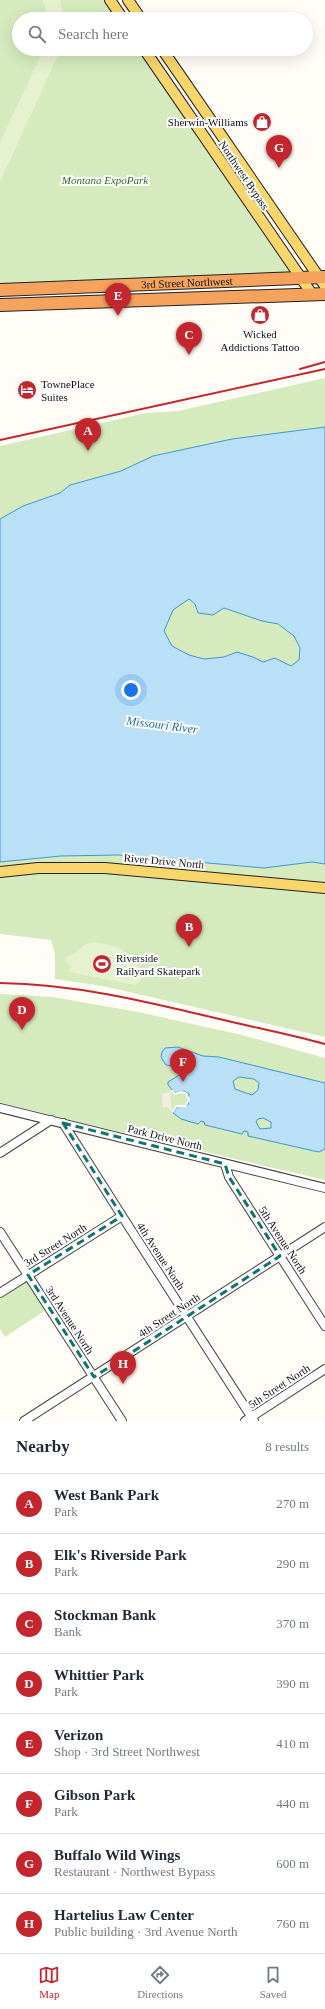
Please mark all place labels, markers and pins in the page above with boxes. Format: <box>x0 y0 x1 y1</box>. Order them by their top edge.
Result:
shop icon: Sherwin-Williams <box>251 111 273 133</box>
place label: Sherwin-Williams <box>168 116 248 128</box>
pin: G <box>266 135 292 168</box>
pin: E <box>105 283 131 316</box>
shop icon: Wicked Addictions Tattoo <box>249 304 271 326</box>
pin: C <box>176 322 202 355</box>
place label: Wicked Addictions Tattoo <box>221 328 300 353</box>
place label: TownePlace Suites <box>41 378 95 403</box>
hotel icon: TownePlace Suites <box>16 379 38 401</box>
pin: A <box>75 418 101 451</box>
pin: B <box>176 914 202 947</box>
place label: Riverside Railyard Skatepark <box>116 952 201 977</box>
sports icon: Riverside Railyard Skatepark <box>91 953 113 975</box>
pin: D <box>9 997 35 1030</box>
pin: F <box>170 1049 196 1082</box>
pin: H <box>110 1351 136 1384</box>

